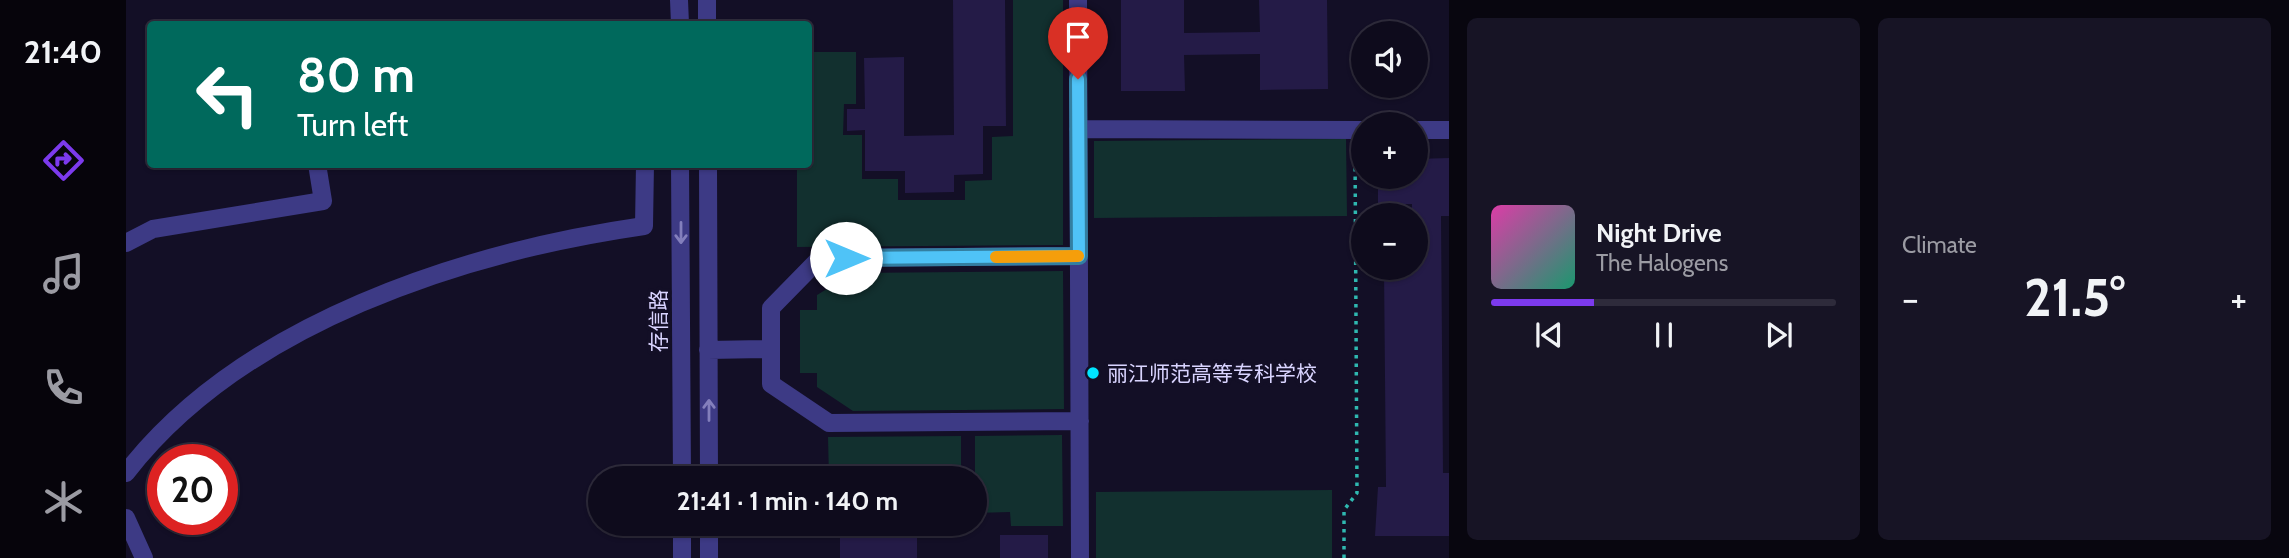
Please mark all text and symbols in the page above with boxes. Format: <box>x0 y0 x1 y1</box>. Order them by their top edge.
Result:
pin <box>1048 7 1108 79</box>
icon: arrive <box>1059 18 1097 56</box>
map controls <box>1351 21 1428 280</box>
button: sound <box>1351 21 1428 98</box>
text: 21:40 <box>24 32 102 71</box>
text: 80 m <box>297 45 415 104</box>
icon: left <box>182 49 273 140</box>
text: Turn left <box>297 105 408 144</box>
button: + <box>1351 112 1428 189</box>
icon: directions <box>39 136 88 185</box>
button: − <box>1351 203 1428 280</box>
text: Night Drive <box>1596 217 1722 249</box>
one-way arrow <box>674 221 688 244</box>
position arrow <box>809 221 883 295</box>
text: Climate <box>1902 231 1977 259</box>
icon: music <box>39 249 88 298</box>
text: The Halogens <box>1596 249 1728 277</box>
text: 21.5° <box>2024 266 2125 329</box>
text: − <box>1902 275 1919 322</box>
text: + <box>2230 275 2247 322</box>
street label: 存信路 <box>646 290 671 353</box>
icon: previous <box>1530 316 1568 354</box>
icon: pause <box>1645 316 1683 354</box>
icon: next <box>1760 316 1798 354</box>
place label: 丽江师范高等专科学校 <box>1107 361 1317 386</box>
icon: phone <box>39 363 88 412</box>
marker: 丽江师范高等专科学校 <box>1085 365 1101 381</box>
one-way arrow <box>702 398 715 421</box>
speed limit sign: 20 <box>147 444 238 535</box>
icon: climate <box>39 477 88 526</box>
text: 21:41 · 1 min · 140 m <box>677 485 898 517</box>

